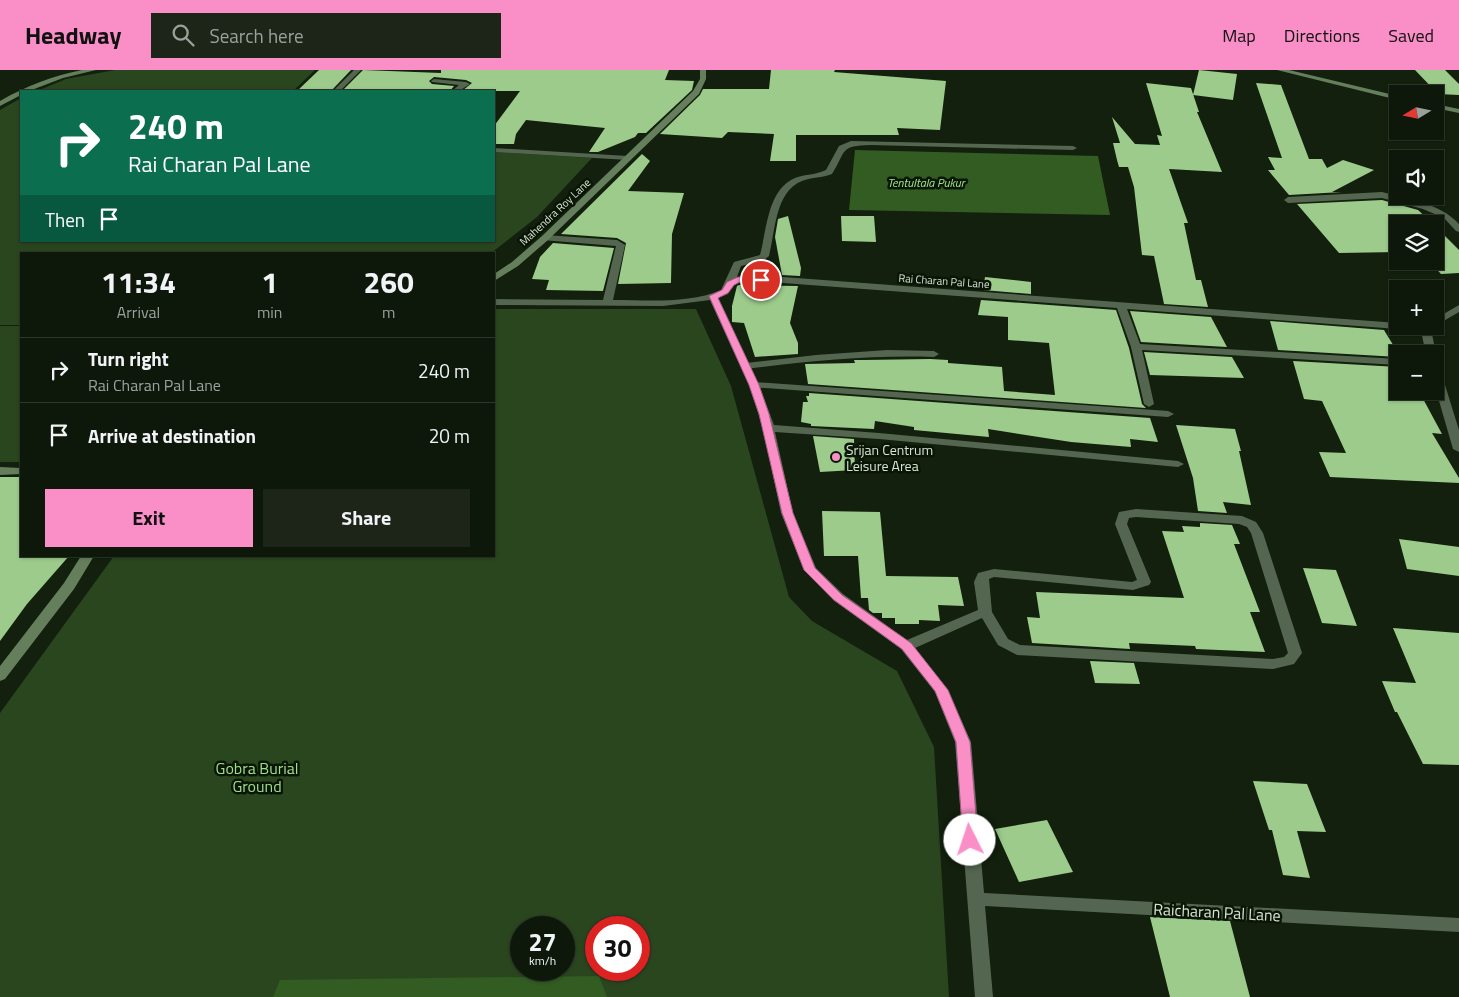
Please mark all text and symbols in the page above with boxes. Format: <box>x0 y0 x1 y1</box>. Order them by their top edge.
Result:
search box <box>151 13 501 58</box>
text: Headway <box>25 17 121 53</box>
icon: search <box>169 21 197 49</box>
text: Search here <box>209 21 304 50</box>
text: Map <box>1222 22 1256 49</box>
text: Directions <box>1284 22 1360 49</box>
text: Saved <box>1388 22 1434 49</box>
north arrow <box>1389 85 1444 140</box>
map controls <box>1389 85 1444 400</box>
text: 240 m <box>128 99 224 153</box>
icon: right <box>45 110 110 175</box>
text: Rai Charan Pal Lane <box>128 147 311 181</box>
button: sound <box>1389 150 1444 205</box>
water label: Tentultala Pukur <box>887 173 967 192</box>
street label: Mahendra Roy Lane <box>516 174 594 249</box>
text: Then <box>45 205 85 234</box>
icon: arrive <box>95 205 123 233</box>
button: layers <box>1389 215 1444 270</box>
text: 11:34 <box>101 259 176 305</box>
text: 1 <box>261 259 278 305</box>
text: 260 <box>364 259 414 305</box>
pin <box>740 259 782 301</box>
icon: arrive <box>747 266 775 294</box>
street label: Rai Charan Pal Lane <box>898 270 991 292</box>
button: + <box>1389 280 1444 335</box>
text: Arrival <box>117 300 160 324</box>
text: min <box>257 300 282 324</box>
text: m <box>382 300 395 324</box>
text: Turn right <box>88 344 169 373</box>
button: − <box>1389 345 1444 400</box>
icon: right <box>45 356 73 384</box>
text: 240 m <box>418 356 470 385</box>
text: Rai Charan Pal Lane <box>88 373 221 397</box>
icon: arrive <box>45 421 73 449</box>
text: Arrive at destination <box>88 421 256 450</box>
text: 20 m <box>429 421 470 450</box>
place label: Srijan Centrum Leisure Area <box>846 439 933 476</box>
marker: Srijan Centrum Leisure Area <box>830 451 842 463</box>
button: Exit <box>45 489 253 547</box>
button: Share <box>263 489 470 547</box>
park label: Gobra Burial Ground <box>216 756 298 798</box>
position arrow <box>943 813 995 865</box>
street label: Raicharan Pal Lane <box>1153 897 1281 927</box>
speed limit sign: 30 <box>585 916 650 981</box>
text: 27 <box>528 923 557 961</box>
text: km/h <box>529 951 556 970</box>

